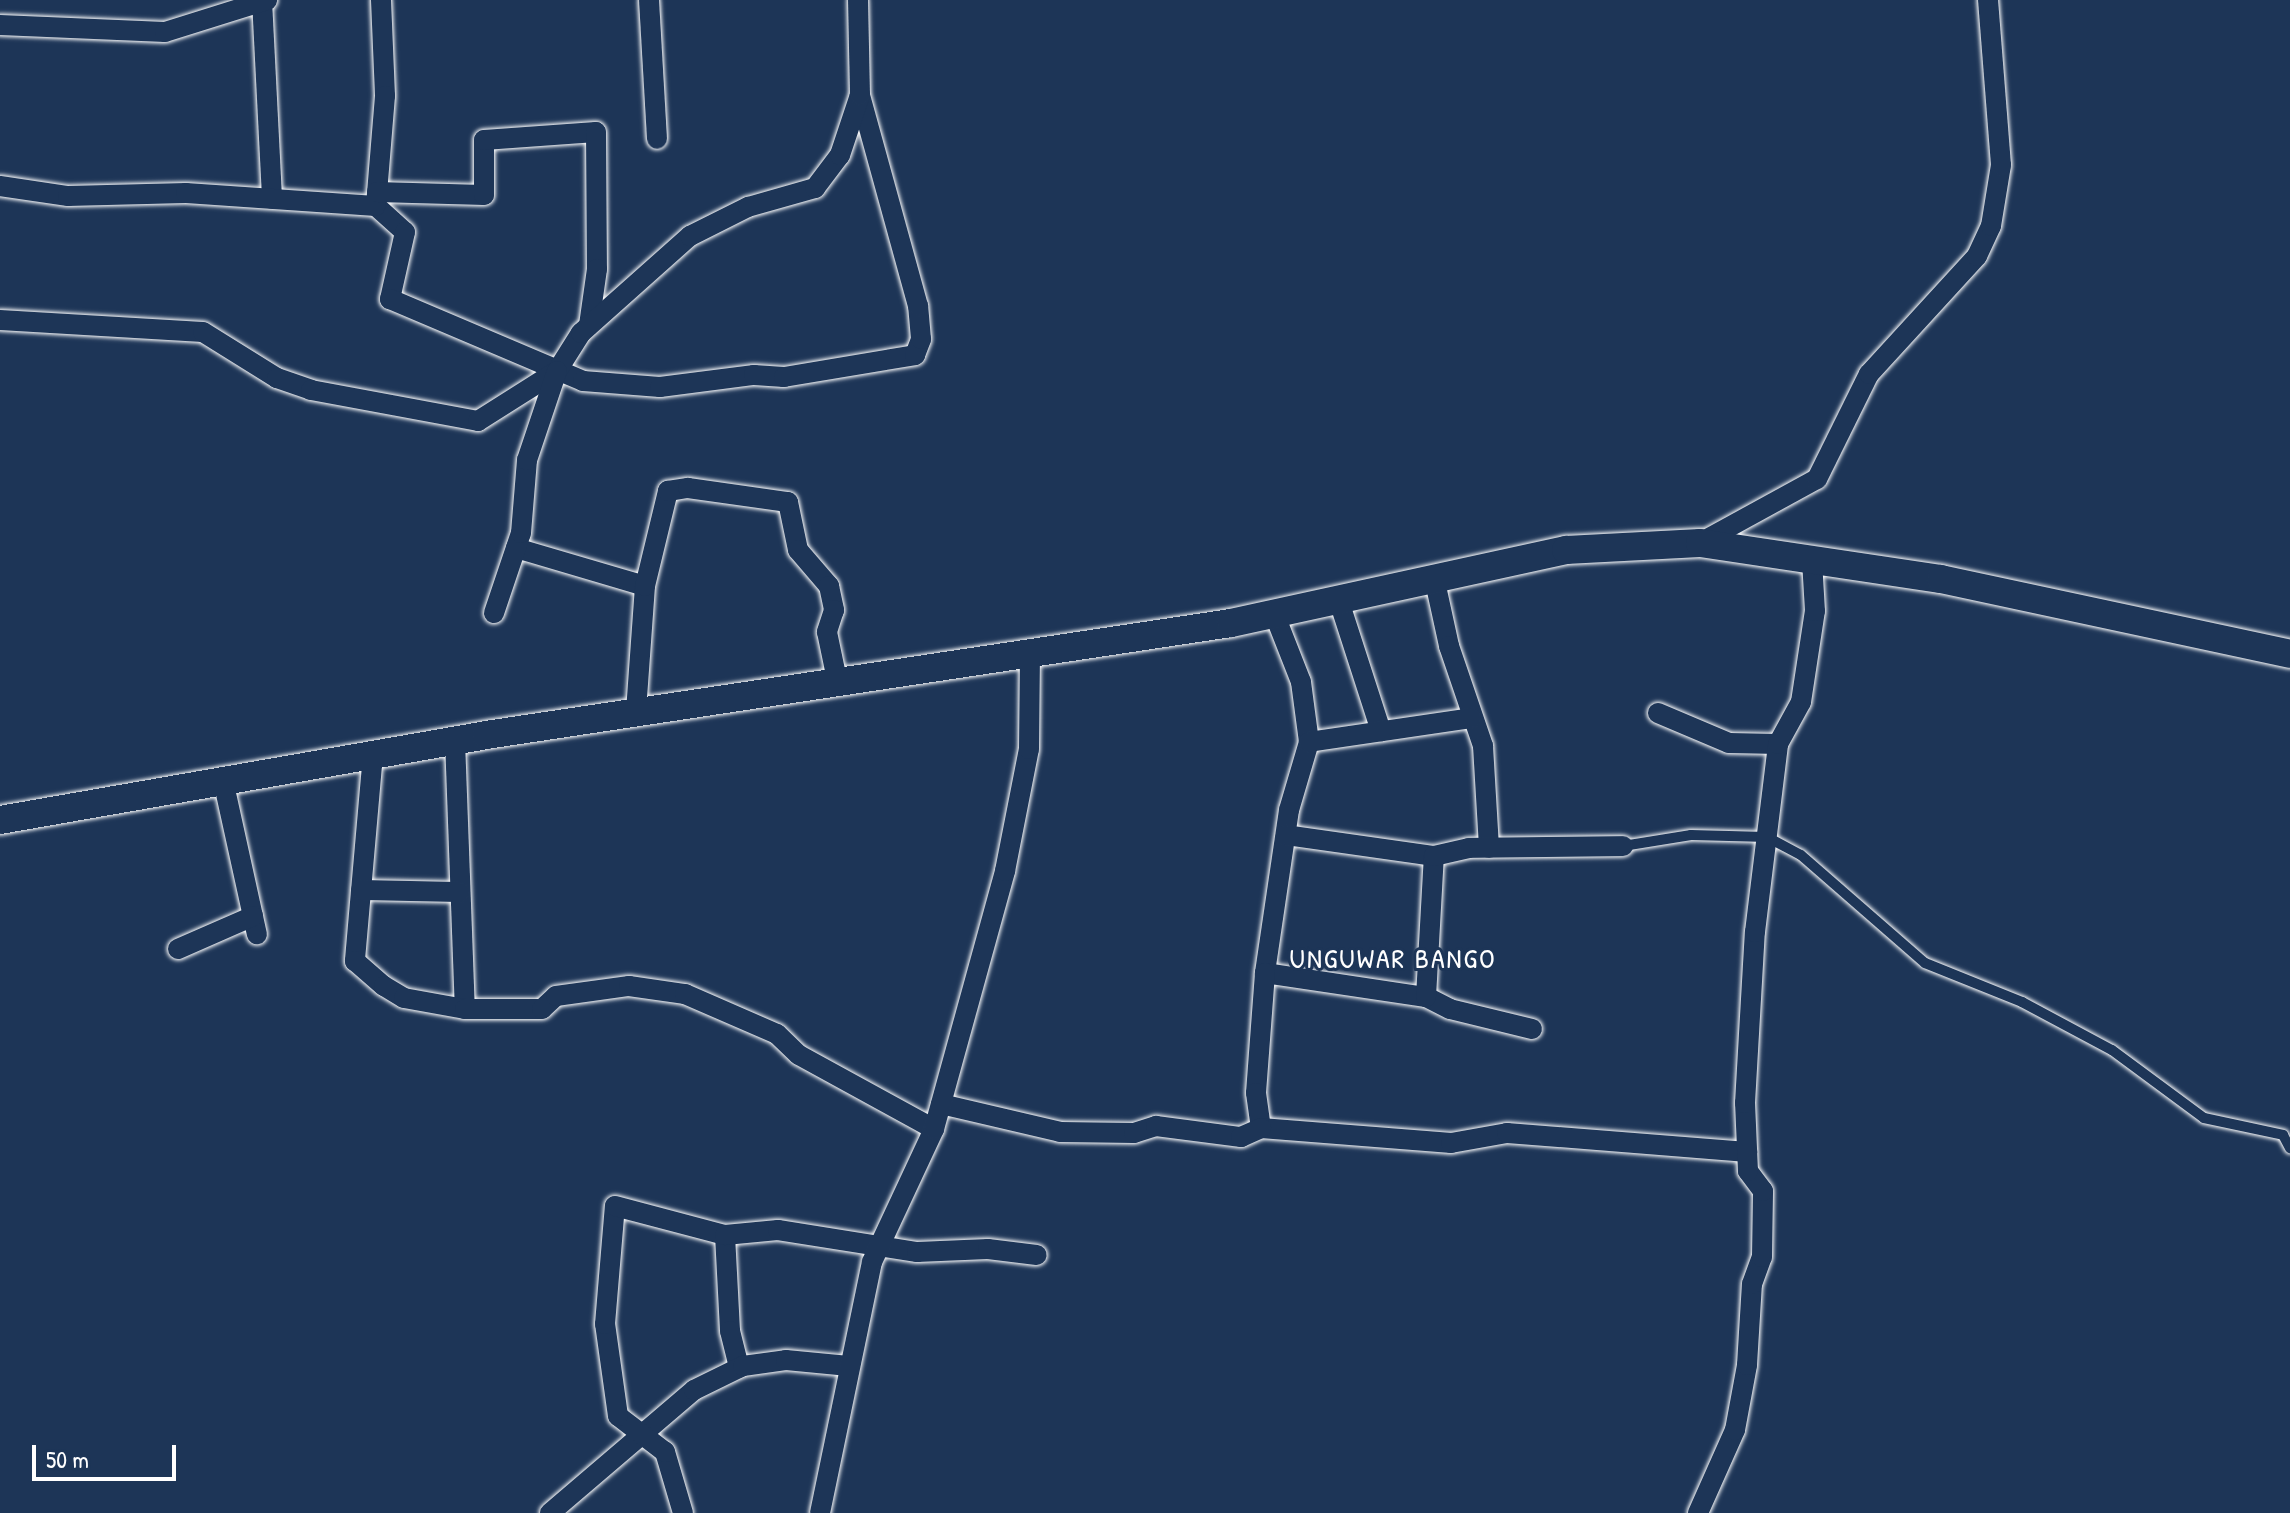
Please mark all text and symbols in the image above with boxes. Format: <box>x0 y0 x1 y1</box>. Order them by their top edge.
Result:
district label: UNGUWAR BANGO <box>1290 941 1496 975</box>
scale bar <box>36 1429 180 1479</box>
text: 50 m <box>46 1443 89 1475</box>

